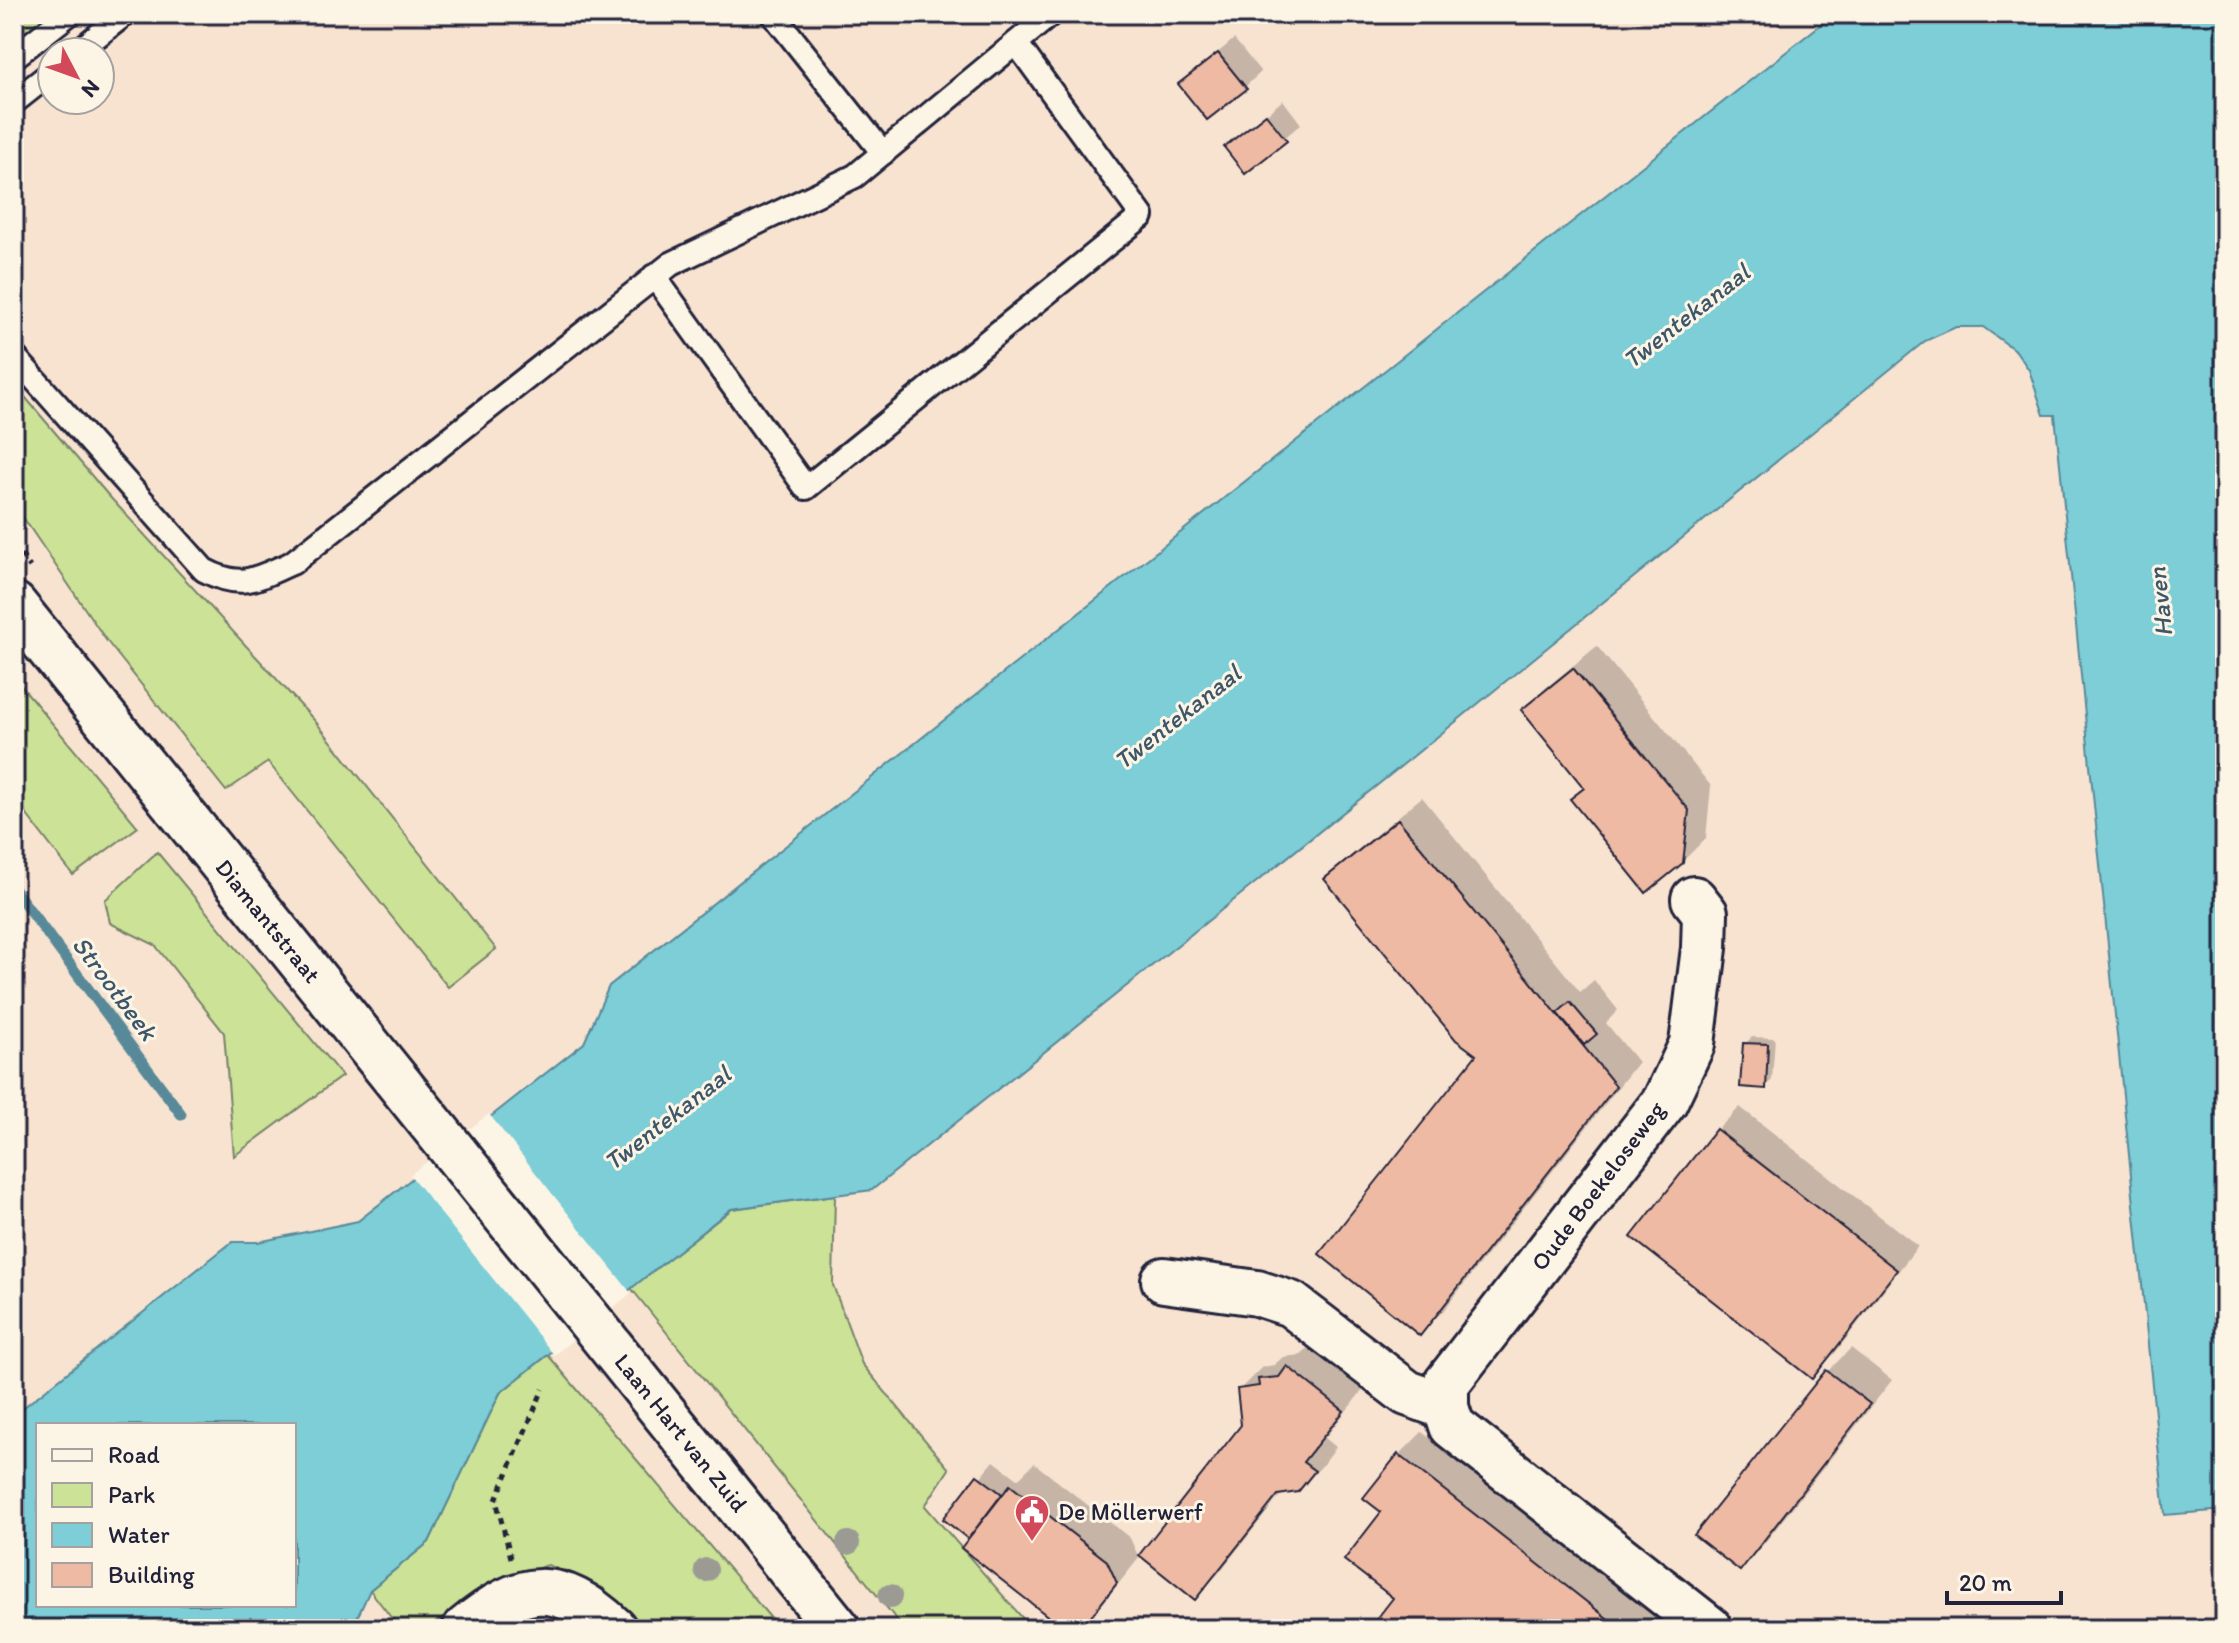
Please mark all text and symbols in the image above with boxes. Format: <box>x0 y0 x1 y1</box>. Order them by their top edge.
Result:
north arrow <box>36 36 116 116</box>
text: N <box>76 74 106 103</box>
water label: Twentekanaal <box>1616 255 1757 376</box>
water label: Haven <box>2140 566 2180 638</box>
water label: Twentekanaal <box>1107 656 1248 777</box>
street label: Diamantstraat <box>210 853 327 988</box>
water label: Strootbeek <box>65 930 166 1048</box>
water label: Twentekanaal <box>597 1057 738 1178</box>
street label: Oude Boekeloseweg <box>1524 1095 1671 1276</box>
street label: Laan Hart van Zuid <box>609 1348 754 1518</box>
legend <box>36 1423 296 1607</box>
text: Road <box>108 1440 160 1469</box>
text: Park <box>108 1480 155 1509</box>
public building icon: De Möllerwerf <box>1013 1493 1051 1543</box>
place label: De Möllerwerf <box>1058 1497 1204 1526</box>
text: Water <box>108 1520 170 1549</box>
scale bar <box>1947 1555 2061 1605</box>
text: Building <box>108 1560 195 1589</box>
text: 20 m <box>1959 1568 2012 1597</box>

